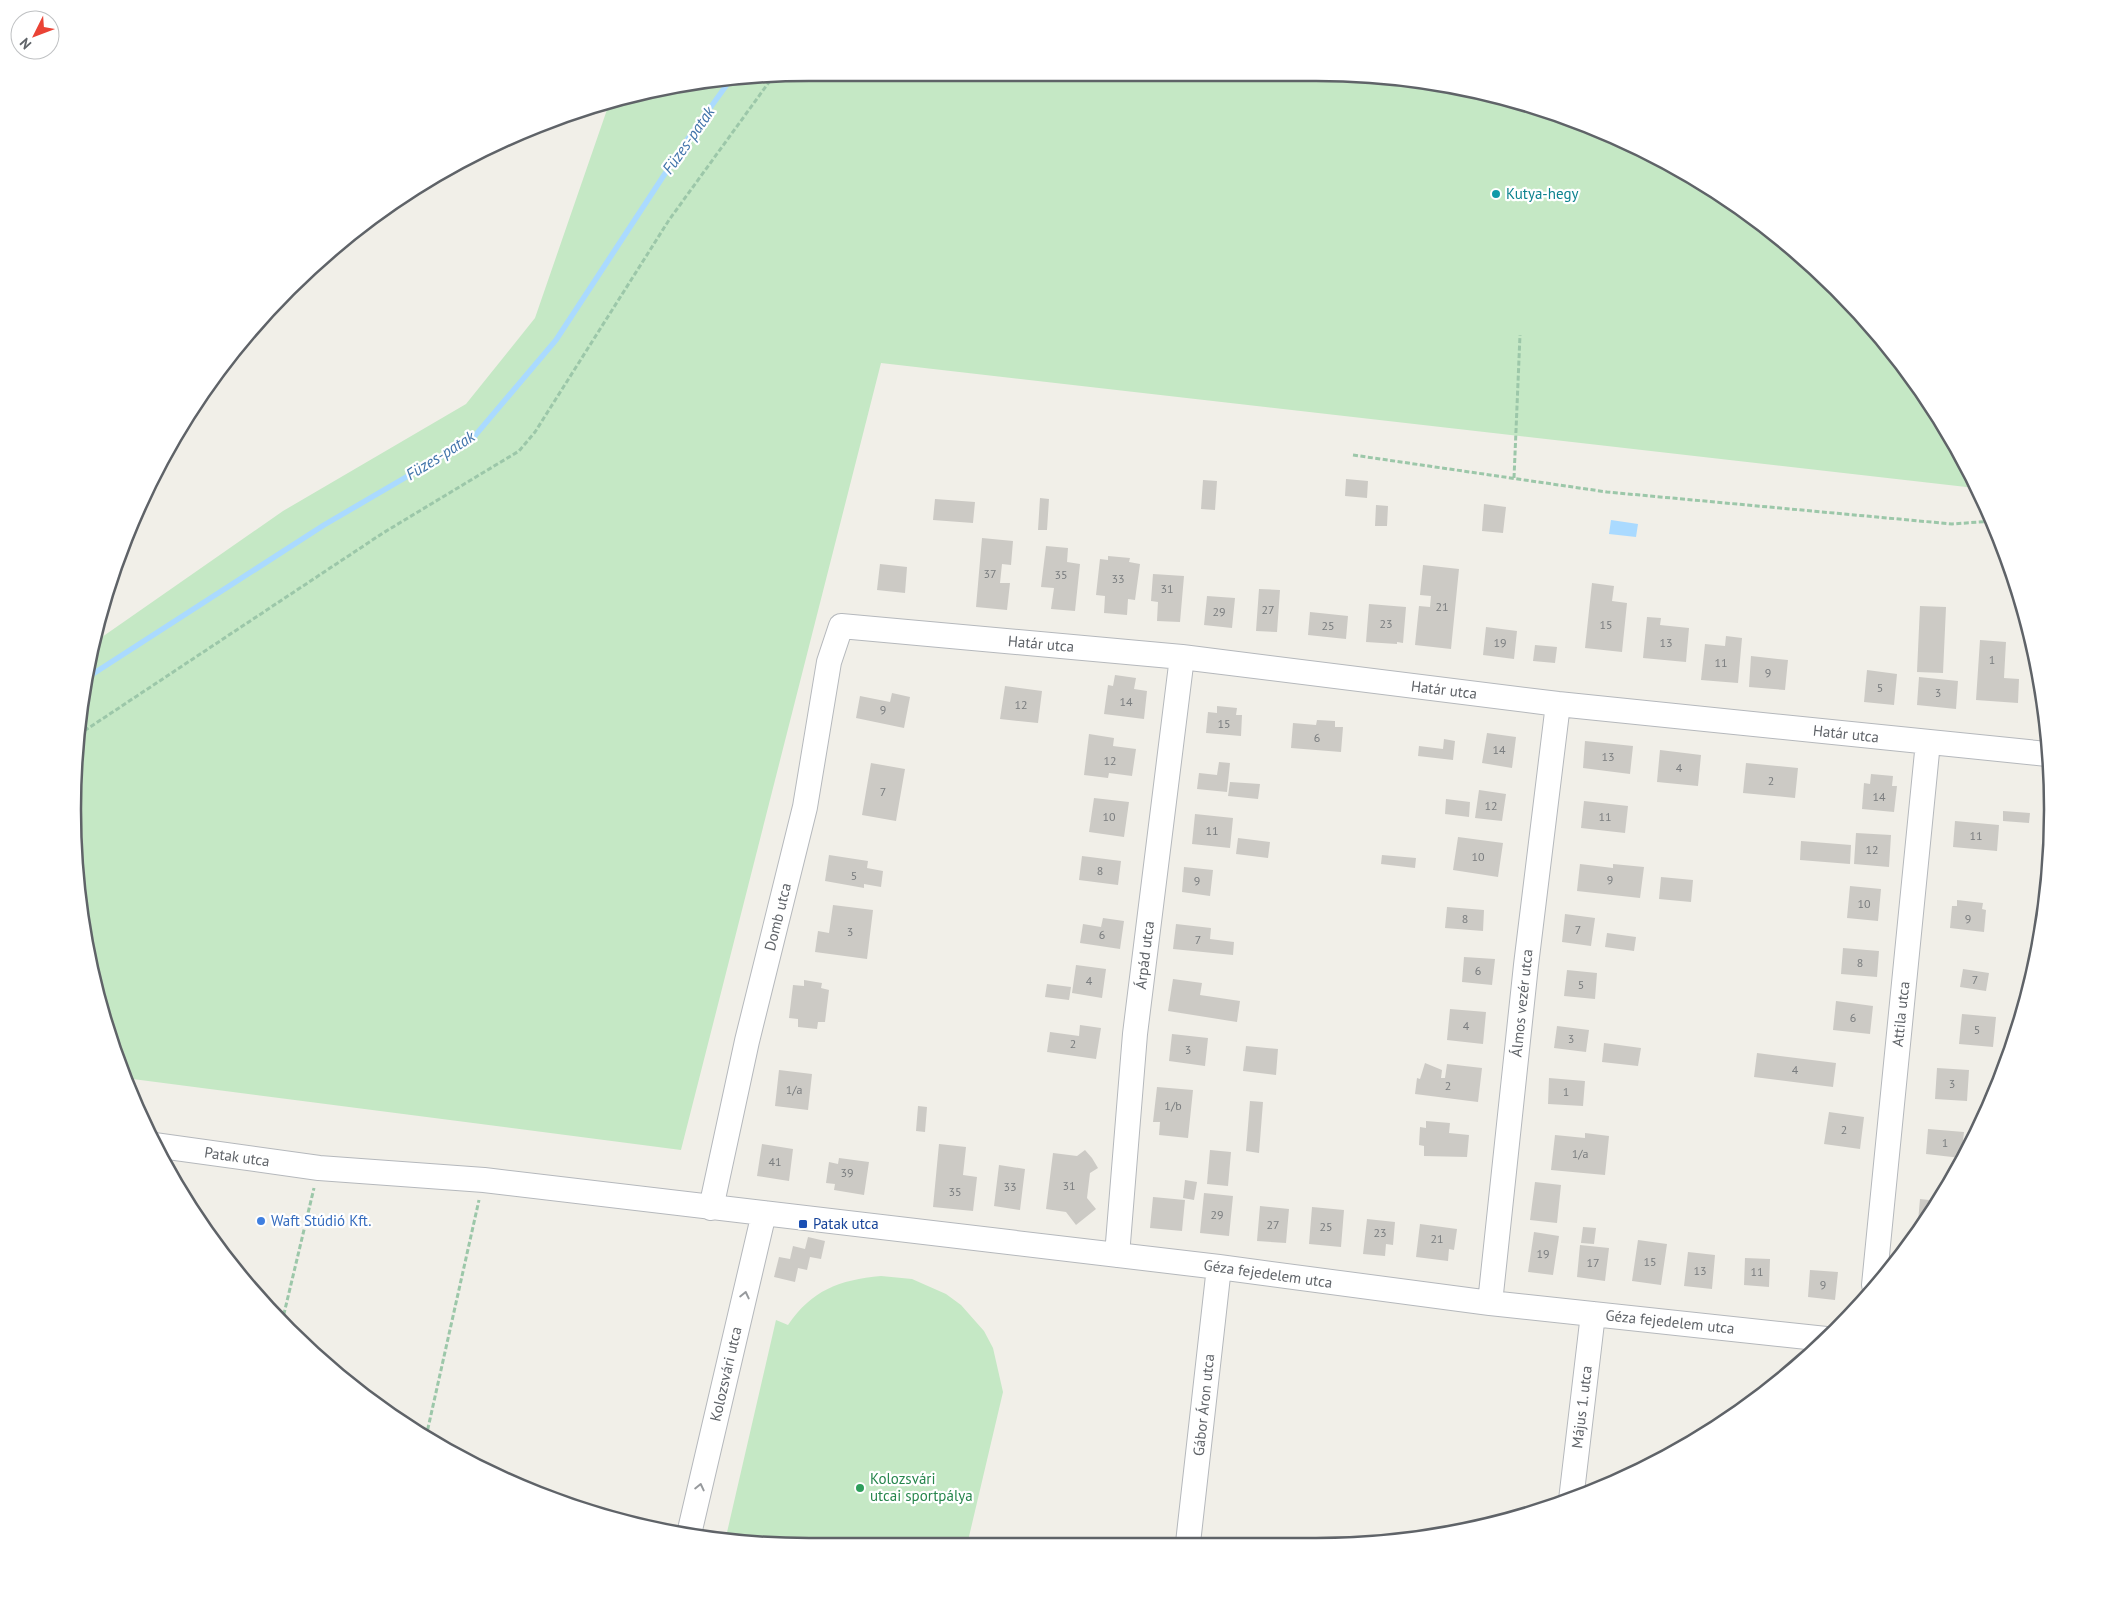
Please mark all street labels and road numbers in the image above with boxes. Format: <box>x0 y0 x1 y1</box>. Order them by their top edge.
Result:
street label: Határ utca <box>1007 631 1075 656</box>
street label: Határ utca <box>1410 676 1478 703</box>
street label: Határ utca <box>1812 721 1880 746</box>
street label: Domb utca <box>760 881 795 953</box>
street label: Árpád utca <box>1131 920 1158 990</box>
street label: Álmos vezér utca <box>1506 948 1537 1058</box>
street label: Attila utca <box>1888 980 1913 1048</box>
street label: Patak utca <box>203 1143 271 1170</box>
street label: Géza fejedelem utca <box>1203 1255 1334 1292</box>
street label: Géza fejedelem utca <box>1605 1305 1736 1338</box>
street label: Kolozsvári utca <box>705 1325 746 1423</box>
street label: Gábor Áron utca <box>1189 1353 1218 1457</box>
street label: Május 1. utca <box>1567 1365 1596 1449</box>

